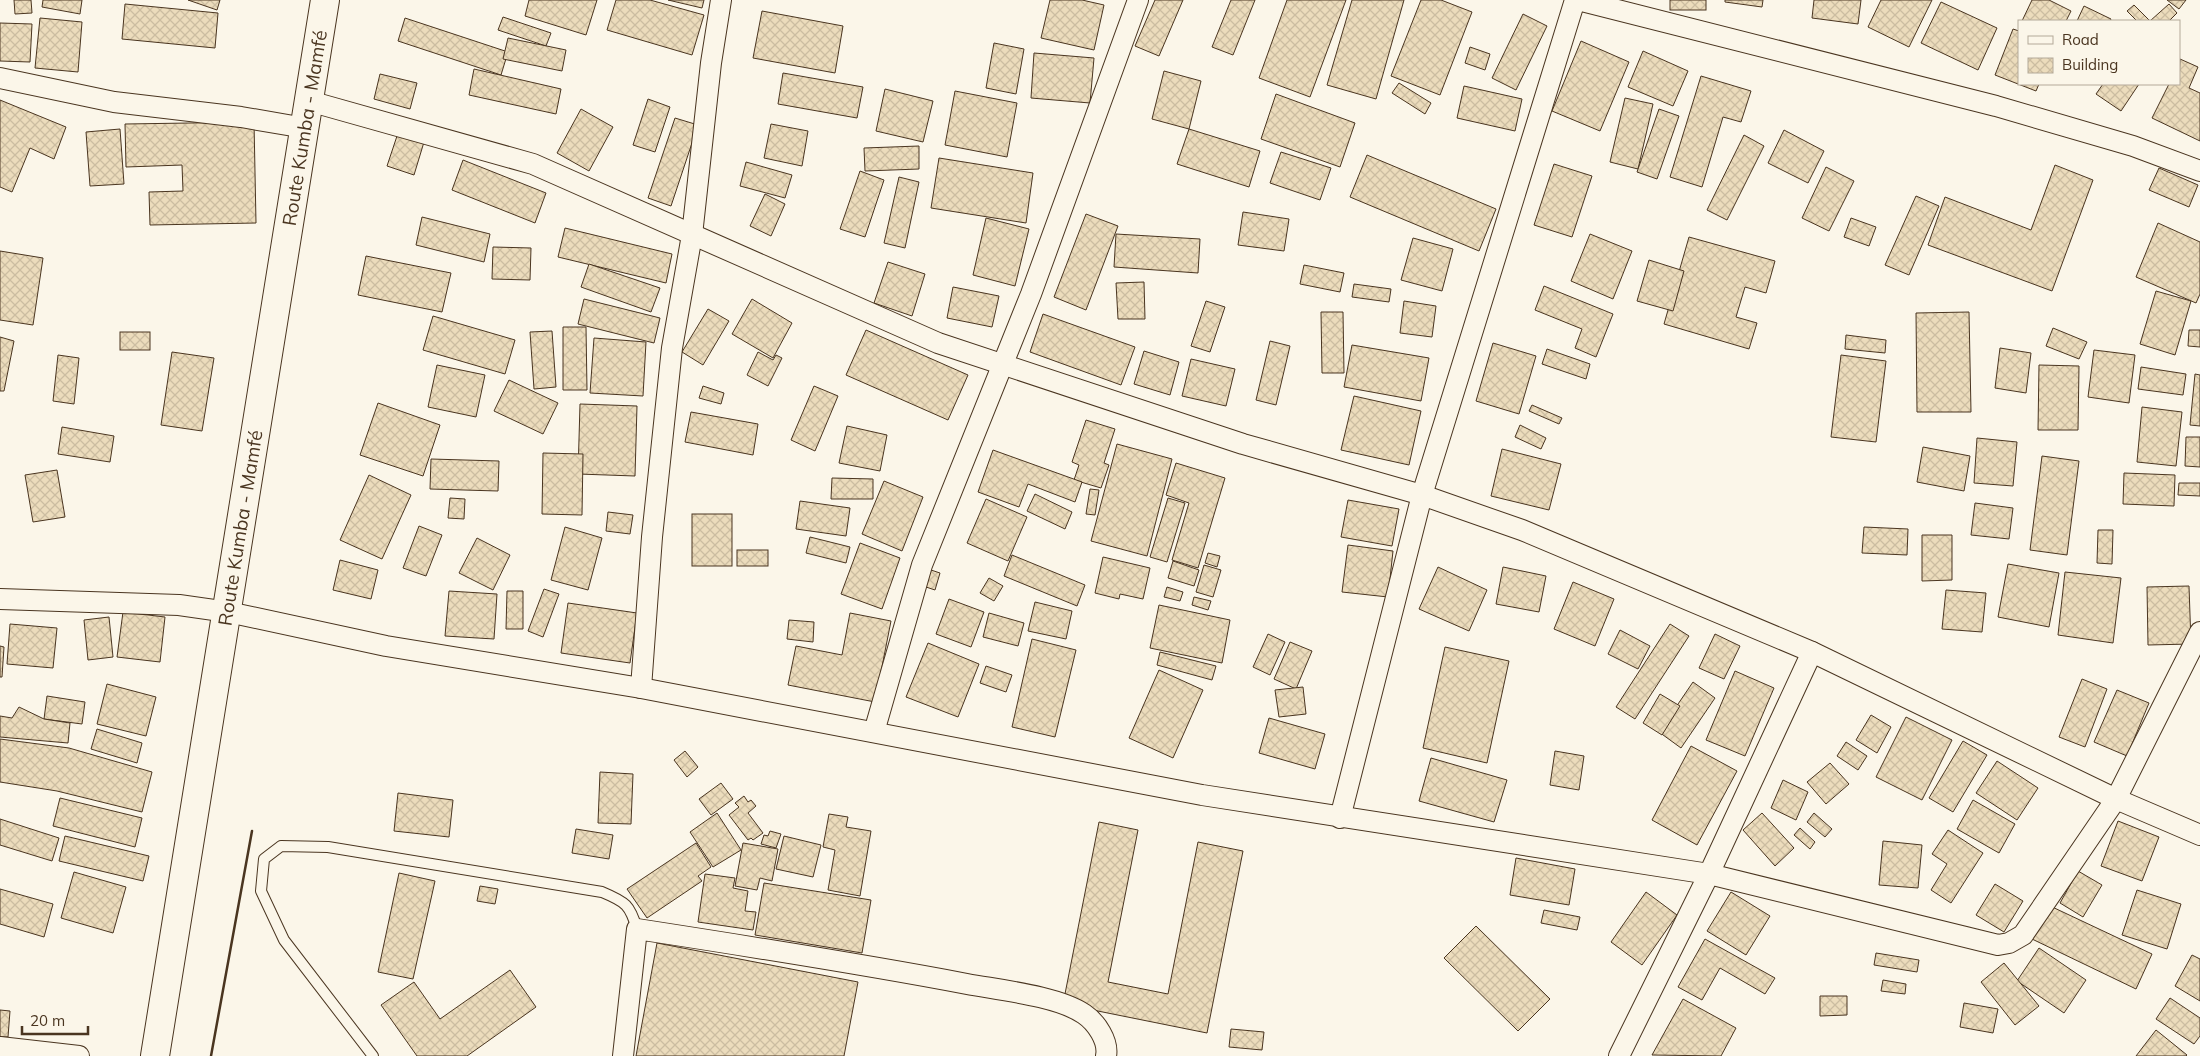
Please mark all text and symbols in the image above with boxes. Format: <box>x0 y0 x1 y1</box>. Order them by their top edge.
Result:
legend <box>2018 20 2180 85</box>
street label: Route Kumba - Mamfé <box>277 28 332 228</box>
text: Road <box>2062 30 2099 49</box>
text: Building <box>2062 55 2118 74</box>
street label: Route Kumba - Mamfé <box>212 428 268 627</box>
scale bar <box>22 1004 89 1036</box>
text: 20 m <box>30 1011 65 1030</box>

